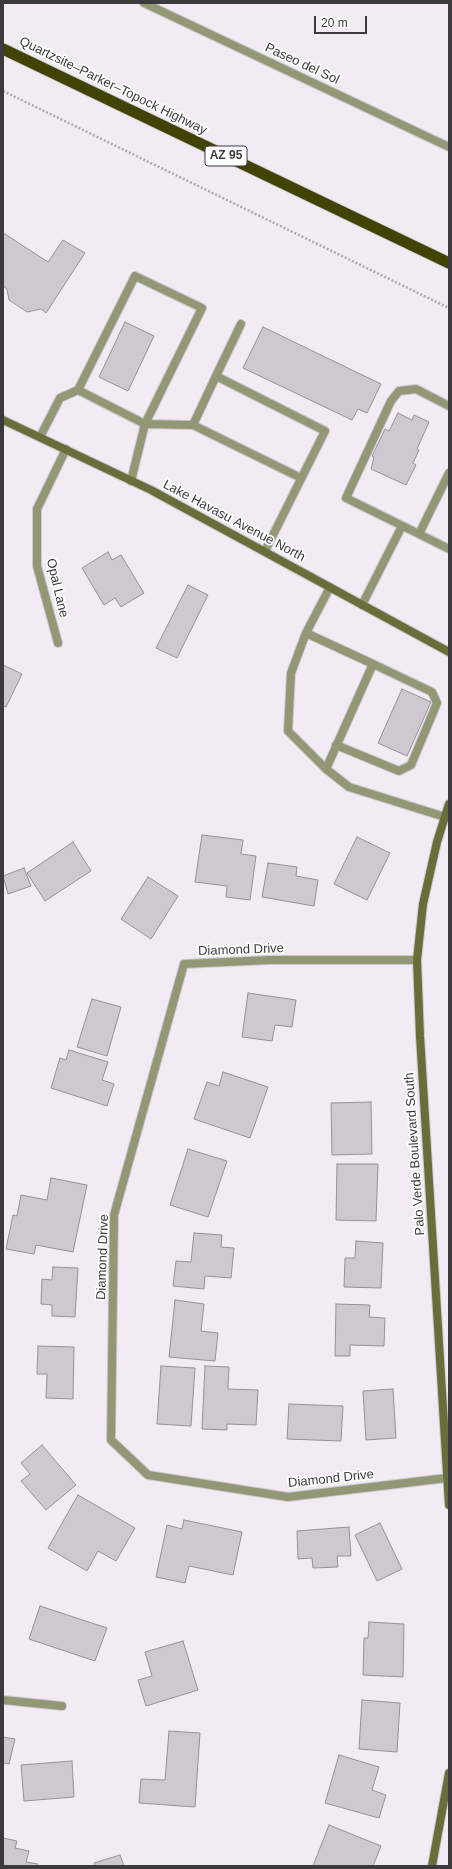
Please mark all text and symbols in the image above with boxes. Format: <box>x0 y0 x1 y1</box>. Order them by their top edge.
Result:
scale bar <box>316 8 369 34</box>
text: 20 m <box>321 16 348 30</box>
street label: Quartzsite–Parker–Topock Highway <box>17 34 209 138</box>
street label: Paseo del Sol <box>262 40 342 88</box>
road number: AZ 95 <box>205 146 247 166</box>
street label: Lake Havasu Avenue North <box>160 477 308 565</box>
street label: Opal Lane <box>43 557 71 619</box>
street label: Diamond Drive <box>198 941 284 959</box>
street label: Palo Verde Boulevard South <box>402 1072 428 1236</box>
street label: Diamond Drive <box>94 1214 112 1300</box>
street label: Diamond Drive <box>287 1467 375 1491</box>

